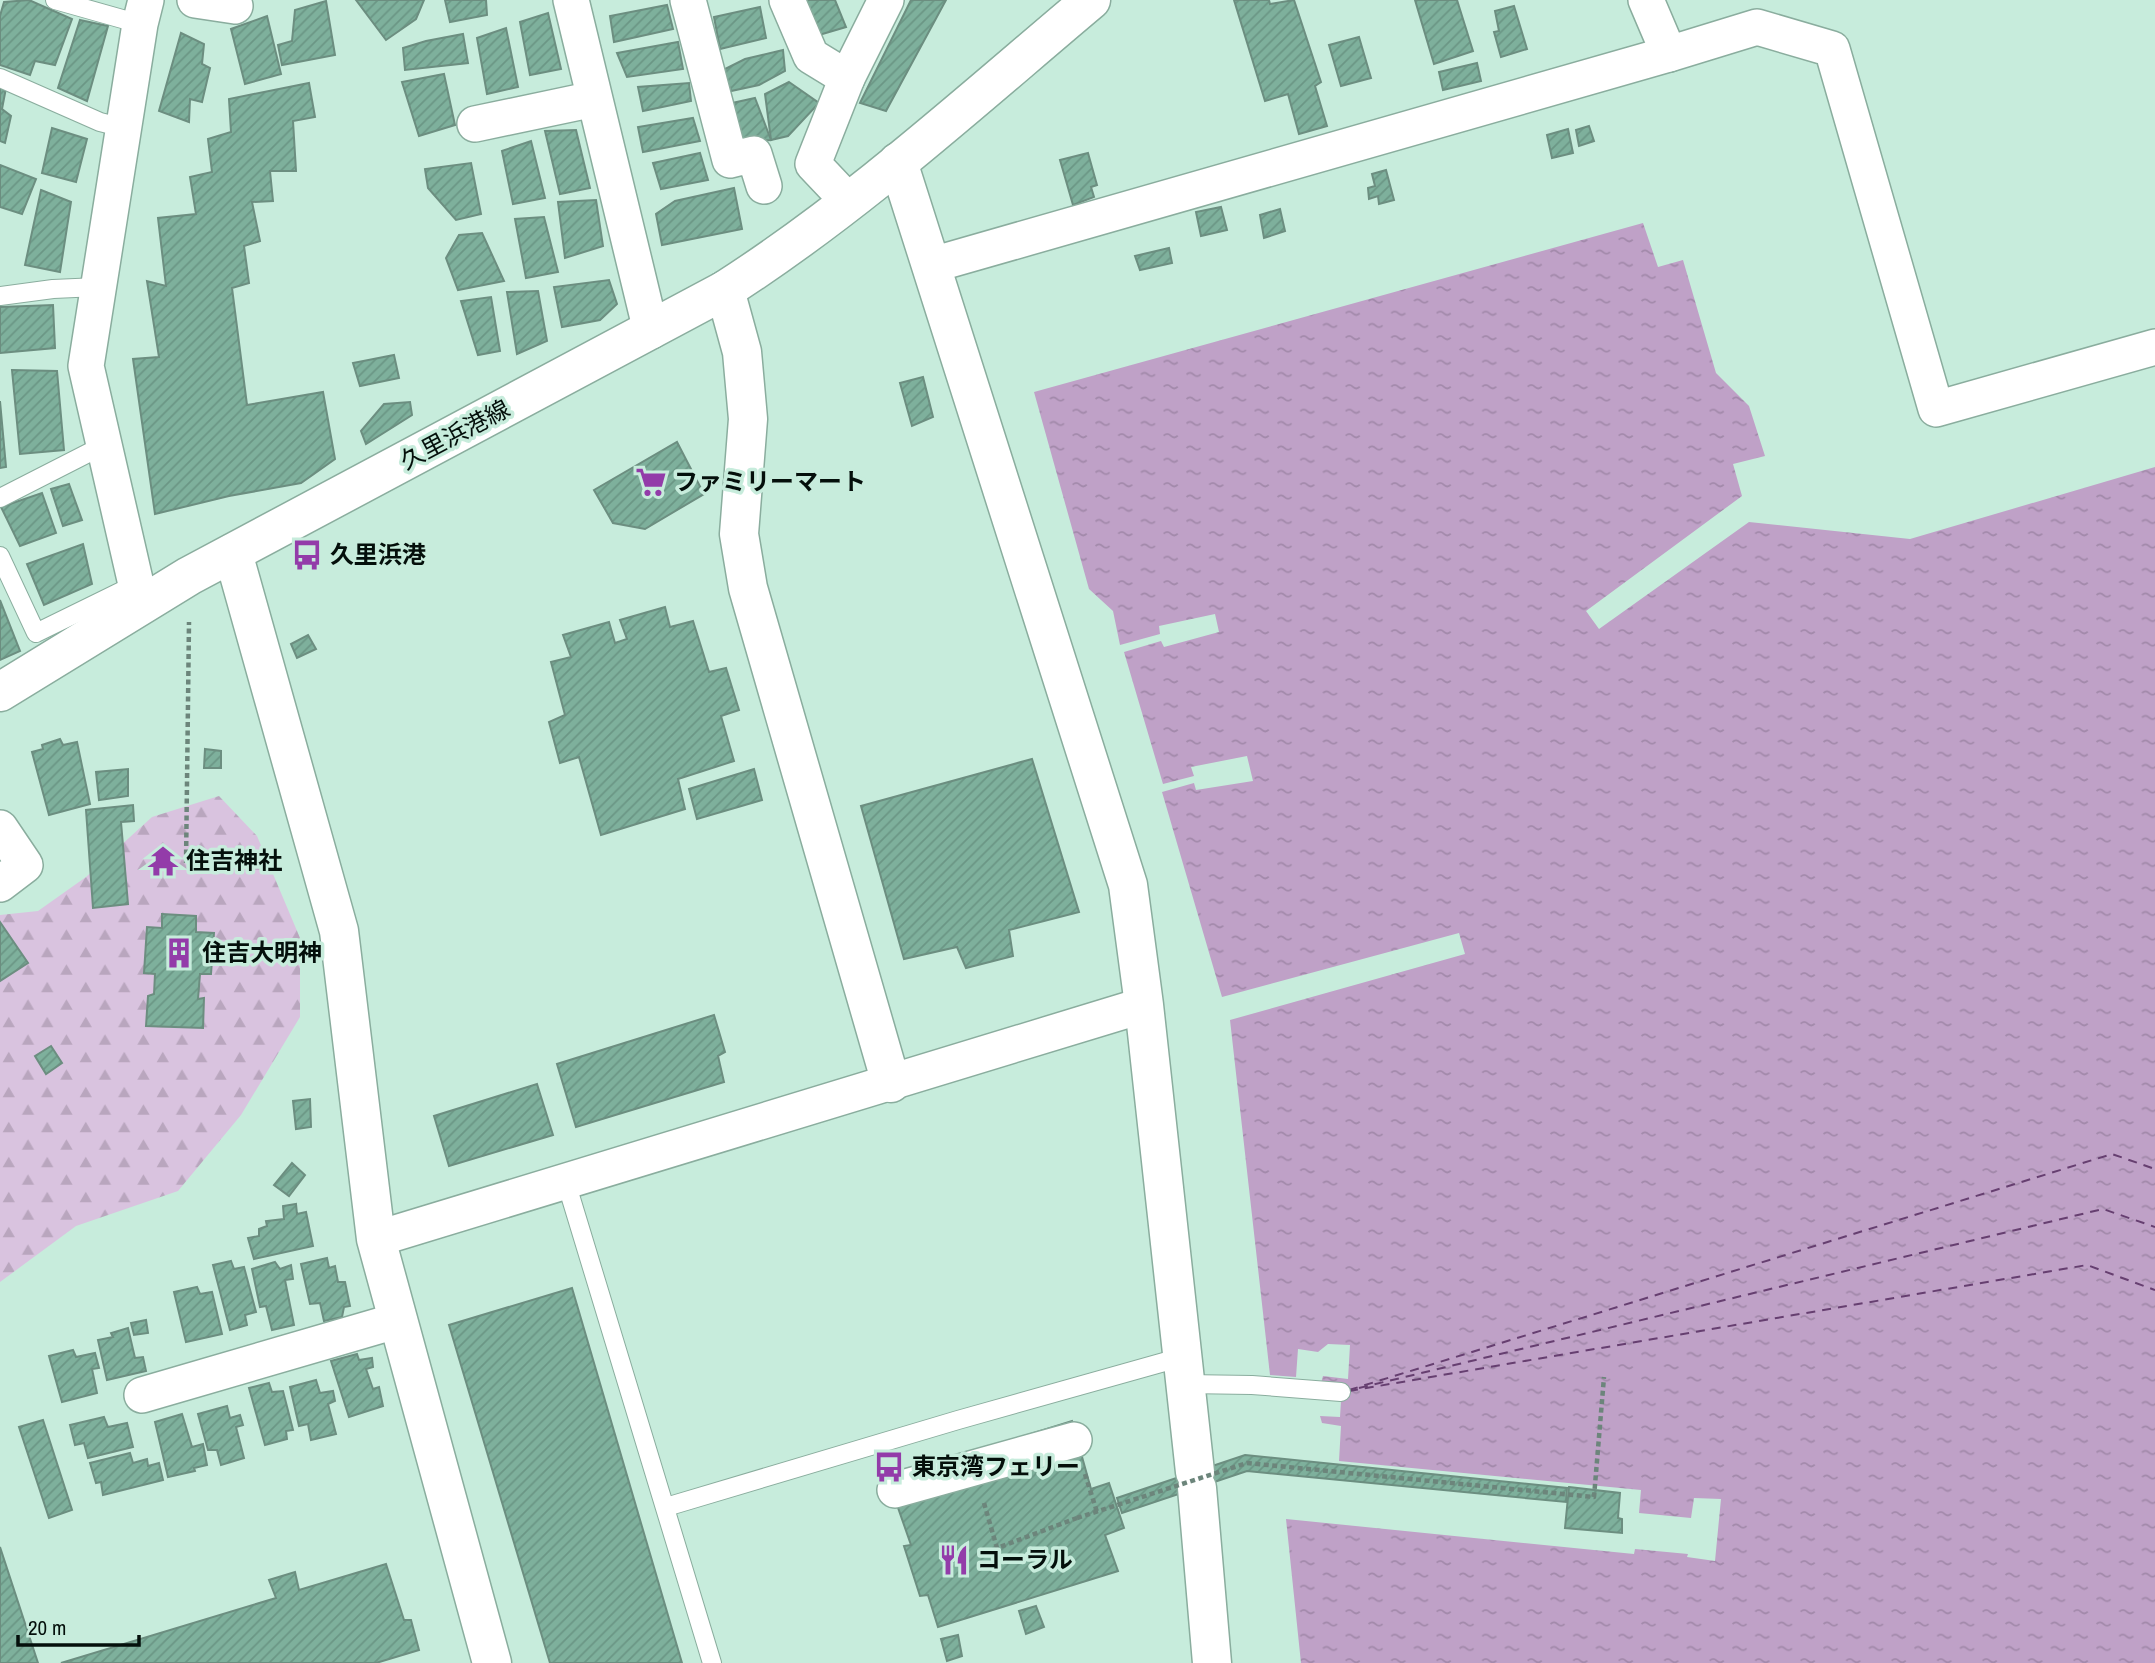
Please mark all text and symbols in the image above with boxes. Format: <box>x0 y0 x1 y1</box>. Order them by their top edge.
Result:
street label: 久里浜港線 <box>394 392 515 476</box>
supermarket icon: ファミリーマート <box>634 465 668 499</box>
place label: ファミリーマート <box>674 465 866 497</box>
bus stop icon: 久里浜港 <box>290 538 324 572</box>
place label: 久里浜港 <box>330 538 426 570</box>
temple icon: 住吉神社 <box>146 844 180 878</box>
place label: 住吉神社 <box>186 844 282 876</box>
building icon: 住吉大明神 <box>162 936 196 970</box>
place label: 住吉大明神 <box>202 936 322 968</box>
bus stop icon: 東京湾フェリー <box>872 1450 906 1484</box>
place label: 東京湾フェリー <box>912 1450 1080 1482</box>
restaurant icon: コーラル <box>937 1543 971 1577</box>
place label: コーラル <box>977 1543 1073 1575</box>
scale bar <box>18 1604 138 1648</box>
text: 20 m <box>28 1613 66 1642</box>

